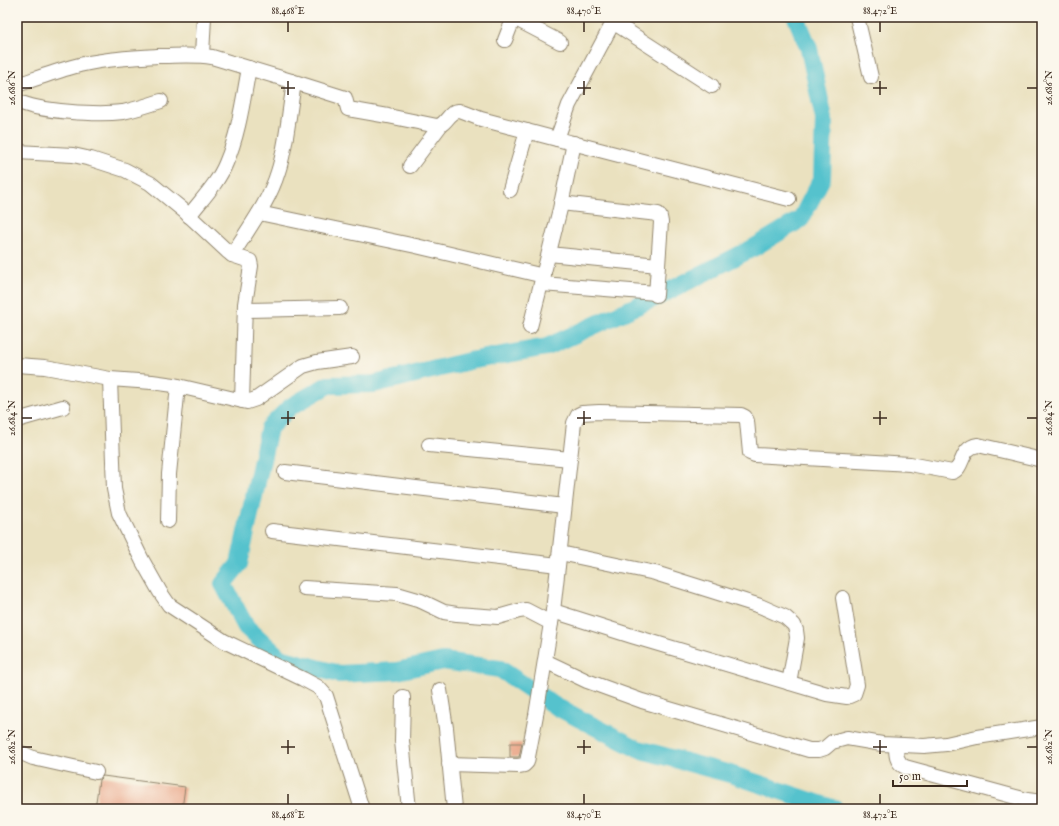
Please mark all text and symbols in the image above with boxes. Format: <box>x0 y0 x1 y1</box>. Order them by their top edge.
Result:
text: 88.468°E <box>271 5 305 18</box>
text: 88.470°E <box>567 5 601 18</box>
text: 88.472°E <box>863 5 897 18</box>
text: 26.686°N <box>6 70 19 106</box>
text: 26.686°N <box>1043 70 1056 106</box>
text: 26.684°N <box>6 400 19 436</box>
text: 26.684°N <box>1043 400 1056 436</box>
text: 26.682°N <box>6 729 19 765</box>
text: 26.682°N <box>1043 729 1056 765</box>
scale bar <box>893 762 967 788</box>
text: 50 m <box>899 769 921 784</box>
text: 88.468°E <box>271 809 305 822</box>
text: 88.470°E <box>567 809 601 822</box>
text: 88.472°E <box>863 809 897 822</box>

